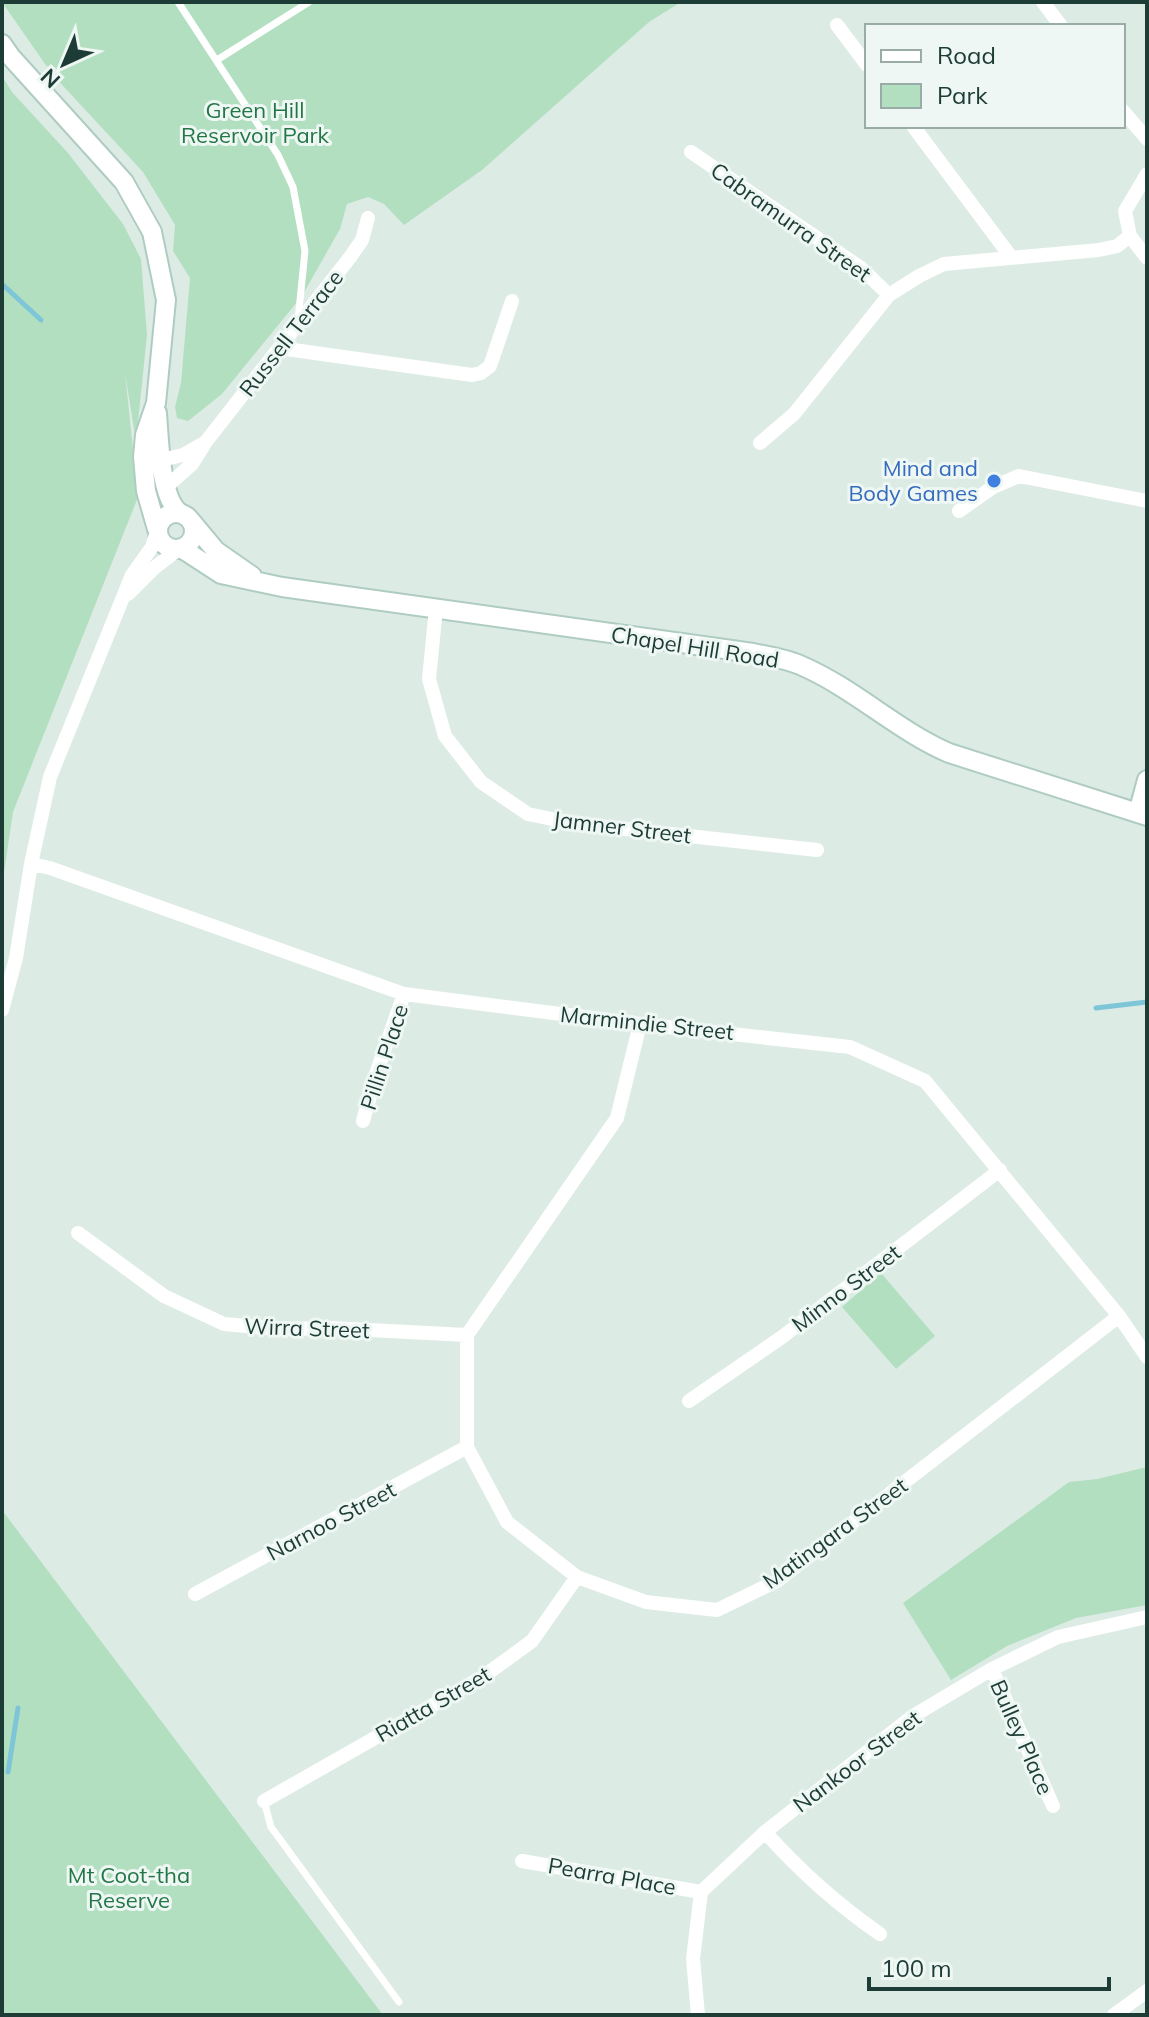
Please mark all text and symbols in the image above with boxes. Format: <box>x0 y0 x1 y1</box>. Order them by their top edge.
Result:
north arrow <box>24 24 104 104</box>
legend <box>865 24 1125 128</box>
text: Road <box>937 40 996 70</box>
text: N <box>34 63 66 94</box>
text: Park <box>937 80 988 110</box>
park label: Green Hill Reservoir Park <box>181 96 330 149</box>
street label: Cabramurra Street <box>705 156 877 288</box>
street label: Russell Terrace <box>233 264 349 402</box>
place label: Mind and Body Games <box>848 454 978 507</box>
marker: Mind and Body Games <box>985 472 1003 490</box>
street label: Chapel Hill Road <box>609 620 781 674</box>
street label: Jamner Street <box>551 805 693 849</box>
street label: Marmindie Street <box>559 1000 736 1046</box>
street label: Pillin Place <box>354 1001 414 1113</box>
street label: Minno Street <box>786 1238 906 1338</box>
street label: Wirra Street <box>244 1312 370 1344</box>
street label: Matingara Street <box>757 1471 913 1595</box>
street label: Narnoo Street <box>262 1475 401 1567</box>
street label: Riatta Street <box>370 1660 496 1748</box>
street label: Bulley Place <box>984 1675 1060 1799</box>
street label: Nankoor Street <box>787 1704 927 1818</box>
street label: Pearra Place <box>546 1851 678 1901</box>
park label: Mt Coot-tha Reserve <box>68 1861 190 1914</box>
scale bar <box>869 1941 1109 1991</box>
text: 100 m <box>881 1953 952 1983</box>

